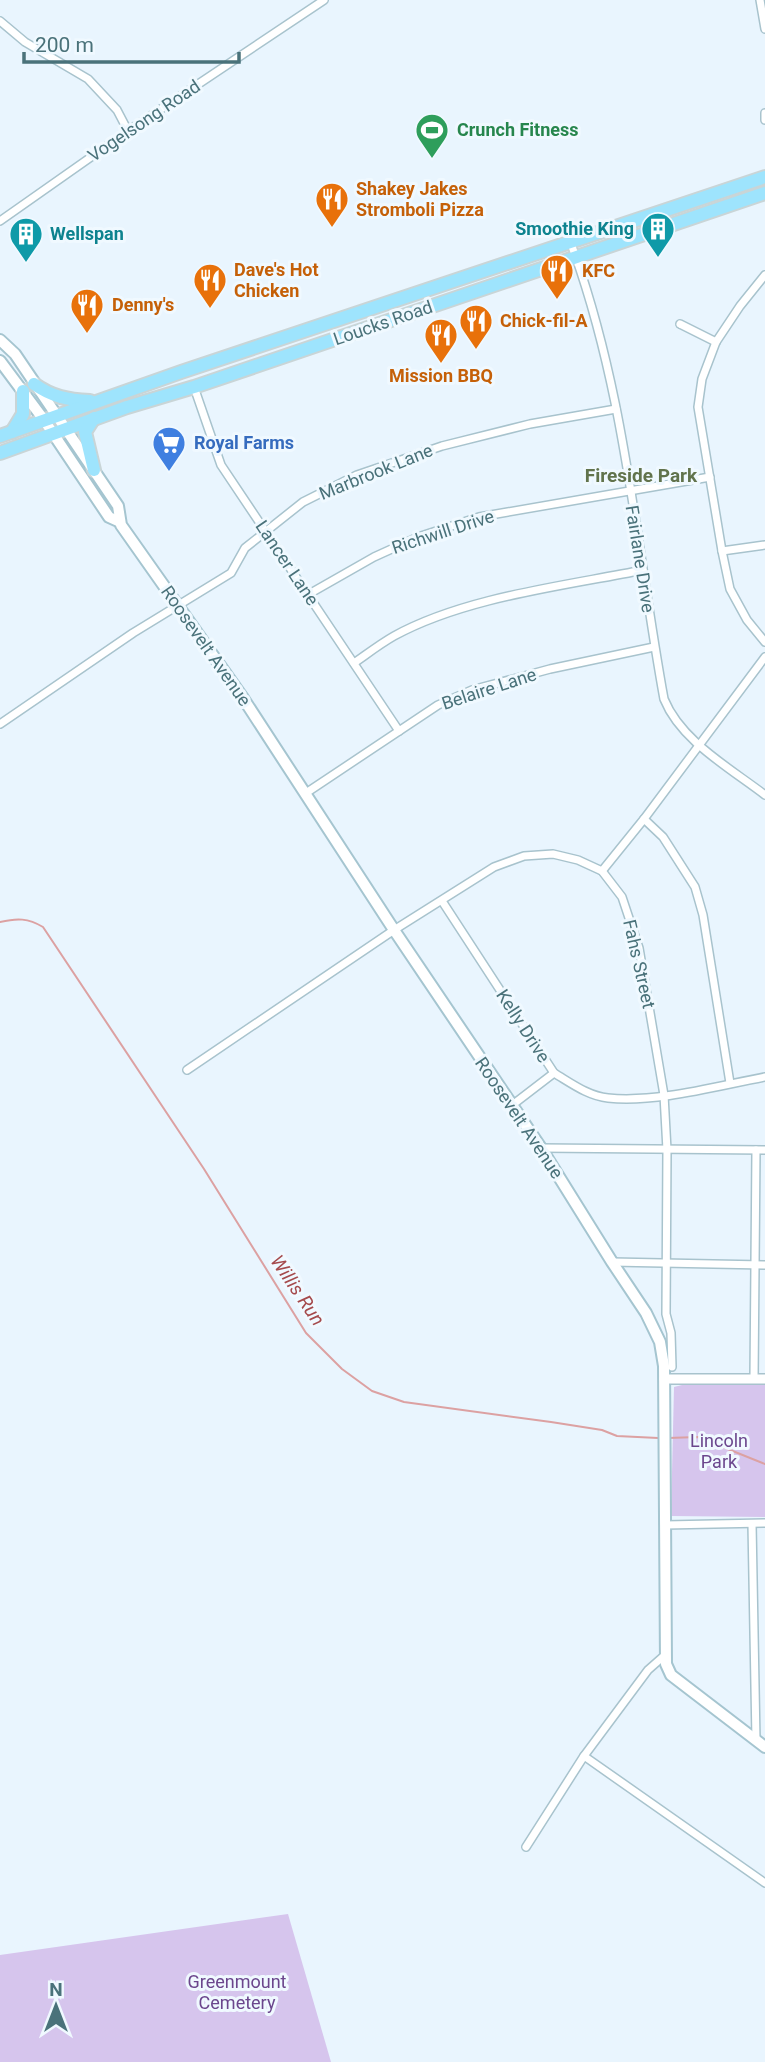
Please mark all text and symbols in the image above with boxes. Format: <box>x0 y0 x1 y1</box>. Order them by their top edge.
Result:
scale bar <box>24 21 240 65</box>
text: 200 m <box>35 33 94 57</box>
street label: Vogelsong Road <box>84 75 204 166</box>
sports icon: Crunch Fitness <box>413 111 451 160</box>
place label: Crunch Fitness <box>457 119 579 140</box>
place label: Shakey Jakes Stromboli Pizza <box>356 178 484 220</box>
restaurant icon: Shakey Jakes Stromboli Pizza <box>313 180 351 229</box>
building icon: Smoothie King <box>639 210 677 259</box>
building icon: Wellspan <box>7 215 45 264</box>
place label: Smoothie King <box>515 218 634 239</box>
place label: Wellspan <box>50 223 124 244</box>
restaurant icon: KFC <box>538 252 576 301</box>
place label: Dave's Hot Chicken <box>234 259 319 301</box>
place label: KFC <box>582 260 615 281</box>
restaurant icon: Dave's Hot Chicken <box>191 261 229 310</box>
restaurant icon: Denny's <box>68 286 106 335</box>
place label: Denny's <box>112 294 174 315</box>
street label: Loucks Road <box>330 296 435 349</box>
restaurant icon: Chick-fil-A <box>457 302 495 351</box>
place label: Chick-fil-A <box>500 310 589 331</box>
restaurant icon: Mission BBQ <box>422 316 460 365</box>
place label: Mission BBQ <box>389 365 493 386</box>
supermarket icon: Royal Farms <box>150 424 188 473</box>
place label: Royal Farms <box>194 432 294 453</box>
street label: Marbrook Lane <box>316 439 436 504</box>
district label: Fireside Park <box>585 464 698 487</box>
street label: Fairlane Drive <box>622 504 659 614</box>
street label: Richwill Drive <box>389 505 497 558</box>
street label: Lancer Lane <box>251 516 324 609</box>
street label: Roosevelt Avenue <box>157 581 256 710</box>
street label: Belaire Lane <box>439 663 539 714</box>
street label: Fahs Street <box>619 917 660 1010</box>
street label: Kelly Drive <box>492 985 555 1066</box>
street label: Roosevelt Avenue <box>471 1053 568 1182</box>
water label: Willis Run <box>266 1251 330 1330</box>
park label: Lincoln Park <box>690 1430 748 1472</box>
north arrow <box>21 1971 91 2041</box>
park label: Greenmount Cemetery <box>187 1971 287 2013</box>
text: N <box>49 1978 63 2001</box>

